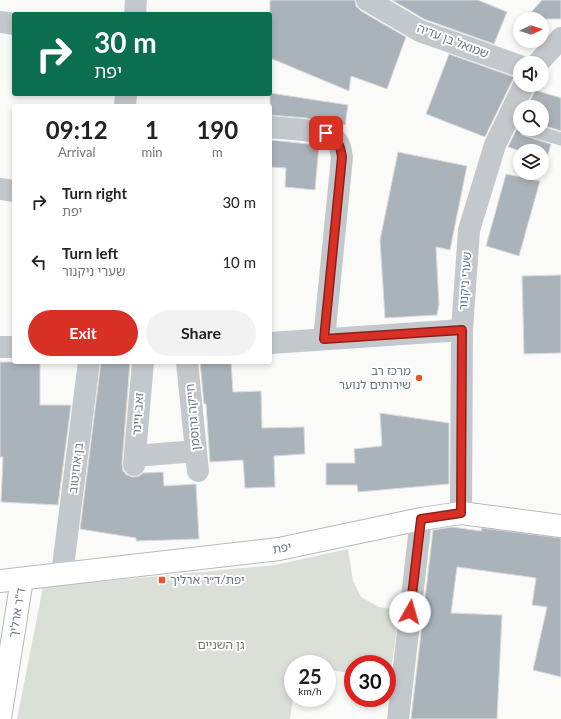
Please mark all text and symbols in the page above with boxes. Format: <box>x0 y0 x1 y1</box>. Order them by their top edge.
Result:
north arrow <box>513 12 549 48</box>
map controls <box>513 12 549 180</box>
street label: שמואל בן עדיה <box>415 20 491 61</box>
text: 30 m <box>94 25 157 59</box>
icon: right <box>28 28 80 80</box>
button: sound <box>513 56 549 92</box>
text: יפת <box>94 60 122 82</box>
button: search <box>513 100 549 136</box>
text: 09:12 <box>46 115 108 144</box>
text: 1 <box>145 115 159 144</box>
text: 190 <box>196 115 238 144</box>
pin <box>309 116 343 150</box>
icon: arrive <box>315 122 337 144</box>
text: Arrival <box>58 144 95 160</box>
text: min <box>142 144 163 160</box>
text: m <box>212 144 223 160</box>
button: layers <box>513 144 549 180</box>
text: Turn right <box>62 184 127 202</box>
icon: right <box>28 191 50 213</box>
text: 30 m <box>222 193 256 211</box>
text: יפת <box>62 203 82 219</box>
text: Turn left <box>62 244 118 262</box>
icon: left <box>28 251 50 273</box>
street label: שערי ניקנור <box>455 251 474 311</box>
text: 10 m <box>222 253 256 271</box>
text: שערי ניקנור <box>62 263 125 279</box>
button: Exit <box>28 310 138 356</box>
button: Share <box>146 310 256 356</box>
place label: מרכז רב שירותים לנוער <box>339 363 411 392</box>
marker: מרכז רב שירותים לנוער <box>414 373 424 383</box>
street label: חייקה גרוסמן <box>182 383 203 451</box>
street label: זאב ויינר <box>129 392 146 436</box>
street label: בן אחיטוב <box>65 442 86 494</box>
street label: יפת <box>271 538 292 557</box>
place label: יפת/ד״ר ארליך <box>170 572 245 587</box>
marker: יפת/ד״ר ארליך <box>157 575 167 585</box>
street label: ד"ר ארליך <box>5 586 28 639</box>
position arrow <box>389 591 431 633</box>
park label: גן השניים <box>197 637 245 652</box>
speed limit sign: 30 <box>344 655 396 707</box>
text: 25 <box>298 664 322 688</box>
text: km/h <box>298 685 322 697</box>

